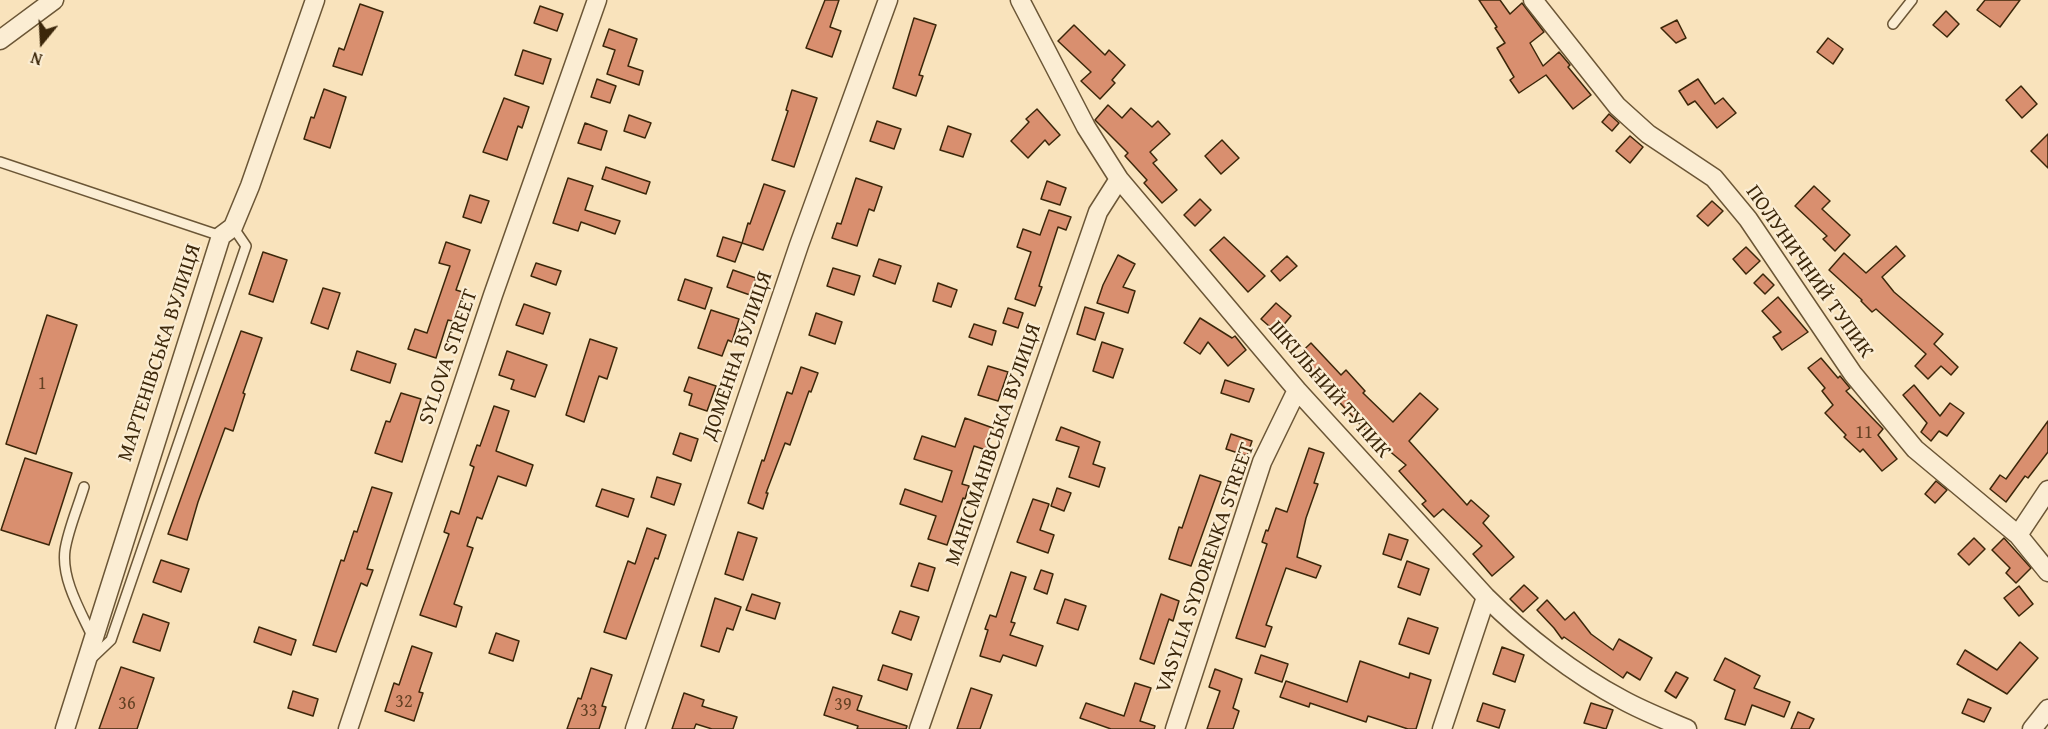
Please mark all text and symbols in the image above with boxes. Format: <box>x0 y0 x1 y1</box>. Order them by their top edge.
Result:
north arrow <box>12 12 72 72</box>
text: N <box>28 46 45 72</box>
street label: ПОЛУНИЧНИЙ ТУПИК <box>1740 181 1878 363</box>
street label: МАРТЕНІВСЬКА ВУЛИЦЯ <box>113 241 207 465</box>
street label: ДОМЕННА ВУЛИЦЯ <box>697 268 779 444</box>
street label: SYLOVA STREET <box>414 286 484 428</box>
street label: ШКІЛЬНИЙ ТУПИК <box>1262 316 1396 464</box>
street label: МАНІСМАНІВСЬКА ВУЛИЦЯ <box>941 321 1047 569</box>
house number: 1 <box>38 373 46 395</box>
house number: 11 <box>1855 422 1873 444</box>
street label: VASYLIA SYDORENKA STREET <box>1151 440 1261 696</box>
house number: 32 <box>395 691 413 713</box>
house number: 36 <box>118 693 136 715</box>
house number: 39 <box>834 694 852 716</box>
house number: 33 <box>580 700 598 722</box>

